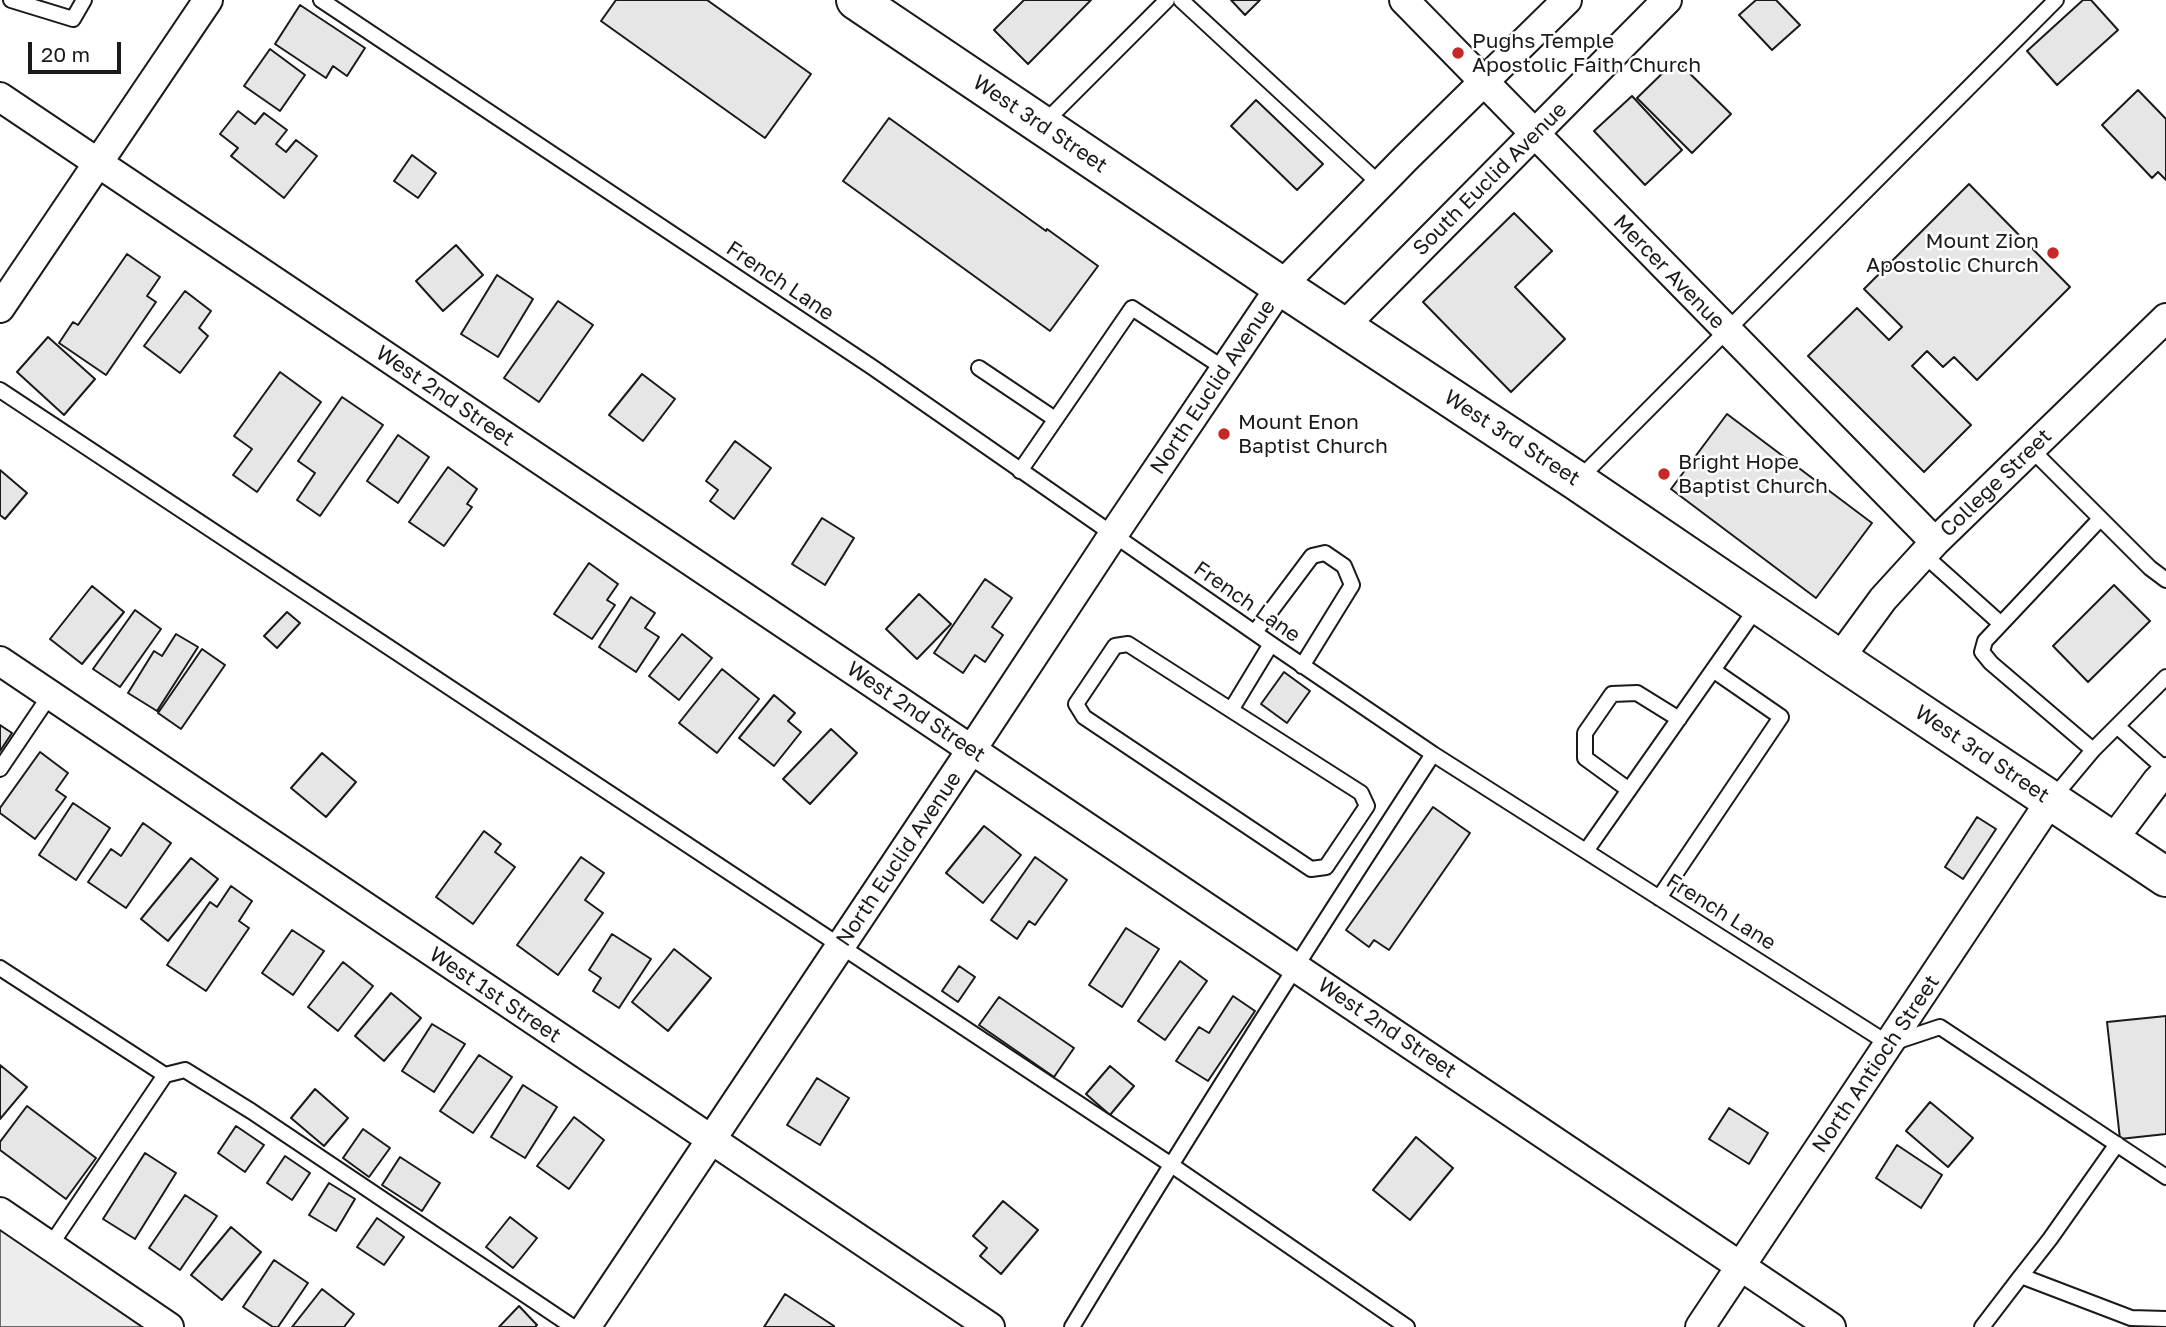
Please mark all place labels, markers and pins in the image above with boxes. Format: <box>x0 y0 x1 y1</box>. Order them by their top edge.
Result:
place label: Pughs Temple Apostolic Faith Church <box>1472 28 1701 78</box>
marker: Pughs Temple Apostolic Faith Church <box>1450 45 1466 61</box>
place label: Mount Zion Apostolic Church <box>1866 228 2039 278</box>
marker: Mount Zion Apostolic Church <box>2045 245 2061 261</box>
place label: Mount Enon Baptist Church <box>1238 409 1388 459</box>
marker: Mount Enon Baptist Church <box>1216 426 1232 442</box>
place label: Bright Hope Baptist Church <box>1678 449 1828 499</box>
marker: Bright Hope Baptist Church <box>1656 466 1672 482</box>

